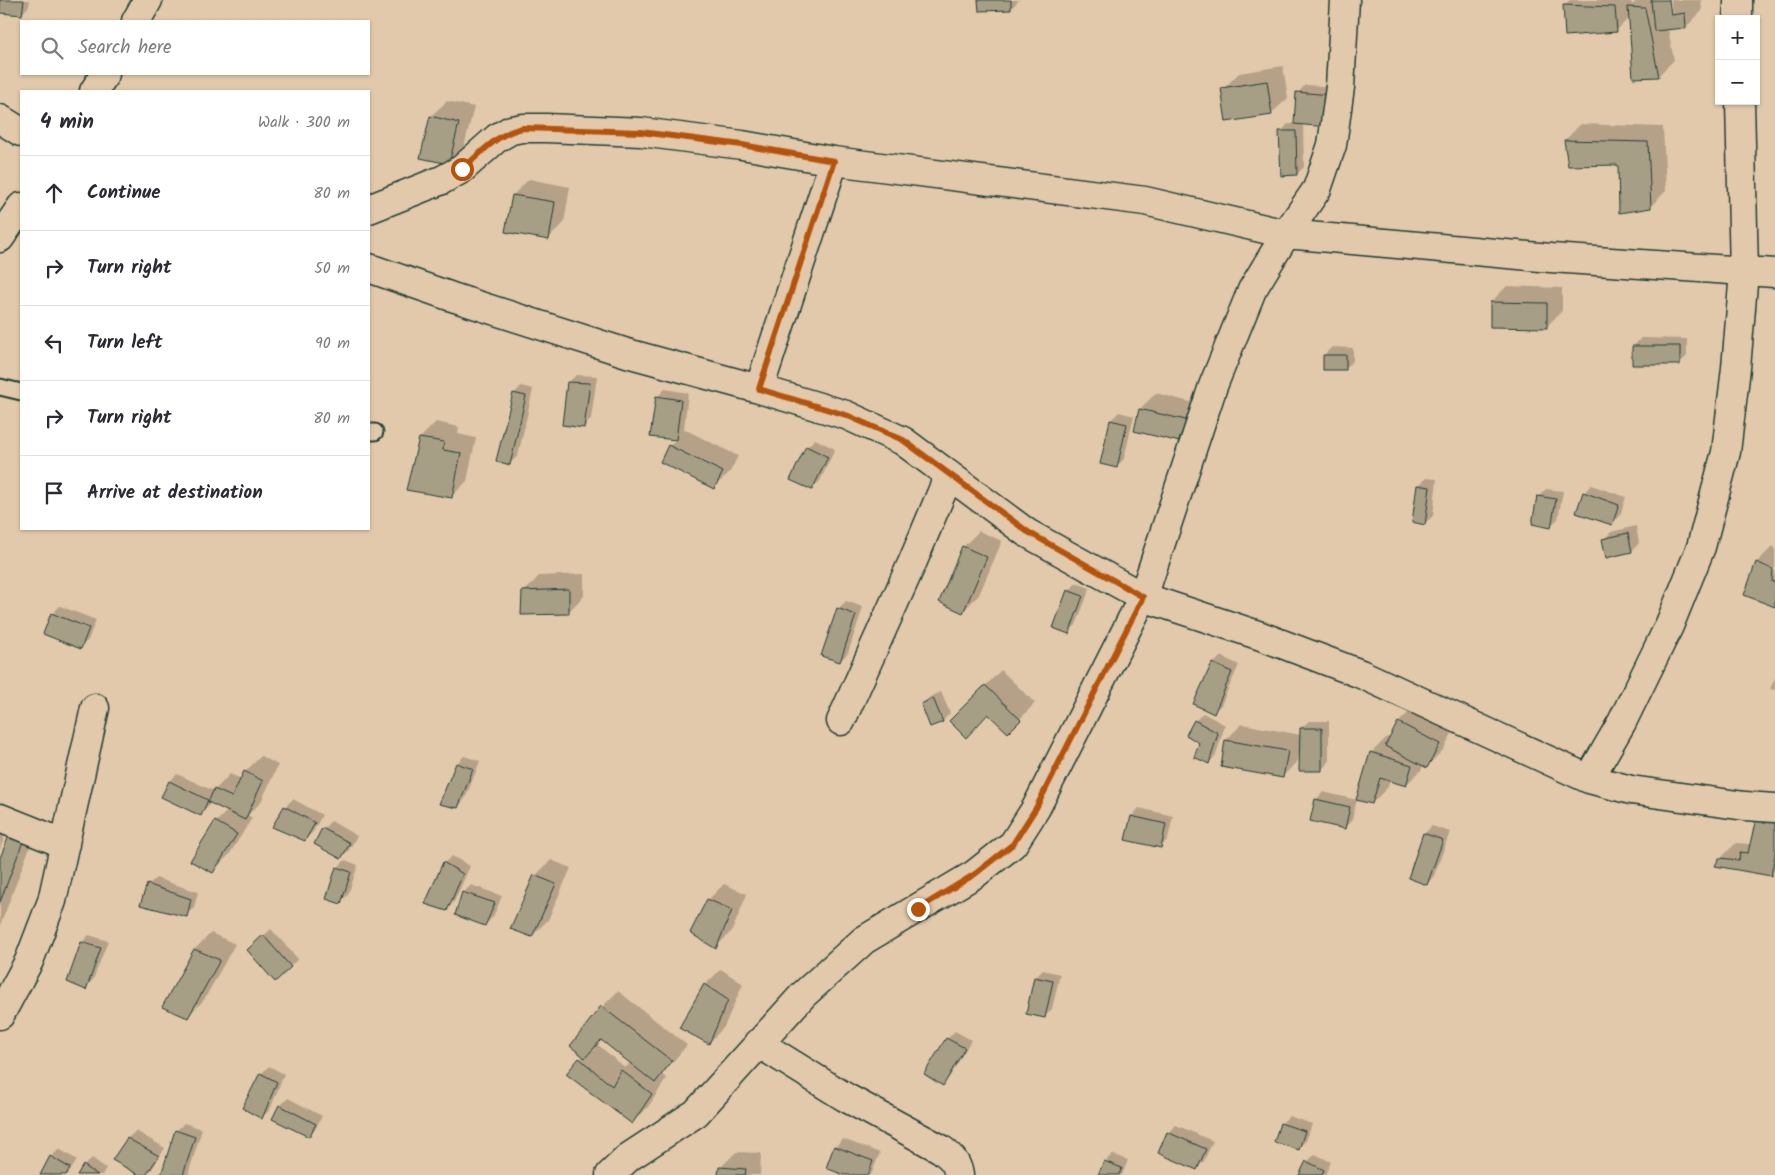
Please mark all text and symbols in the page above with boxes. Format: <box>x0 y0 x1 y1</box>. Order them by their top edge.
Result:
map controls <box>1715 15 1760 105</box>
button: + <box>1715 15 1760 60</box>
search box <box>20 20 370 75</box>
text: Search here <box>78 33 172 63</box>
icon: search <box>38 34 66 62</box>
button: − <box>1715 60 1760 105</box>
text: 4 min <box>40 106 94 139</box>
text: Walk · 300 m <box>258 110 350 135</box>
route start <box>451 158 474 181</box>
text: Continue <box>87 178 160 208</box>
icon: ahead <box>40 179 68 207</box>
text: 80 m <box>313 181 350 206</box>
text: Turn right <box>87 253 172 283</box>
icon: right <box>40 254 68 282</box>
text: 50 m <box>314 256 350 281</box>
text: Turn left <box>87 328 162 358</box>
icon: left <box>40 329 68 357</box>
text: 90 m <box>315 331 350 356</box>
text: Turn right <box>87 403 172 433</box>
icon: right <box>40 404 68 432</box>
text: 80 m <box>313 406 350 431</box>
text: Arrive at destination <box>87 478 263 508</box>
icon: arrive <box>40 479 68 507</box>
route end <box>907 898 930 921</box>

